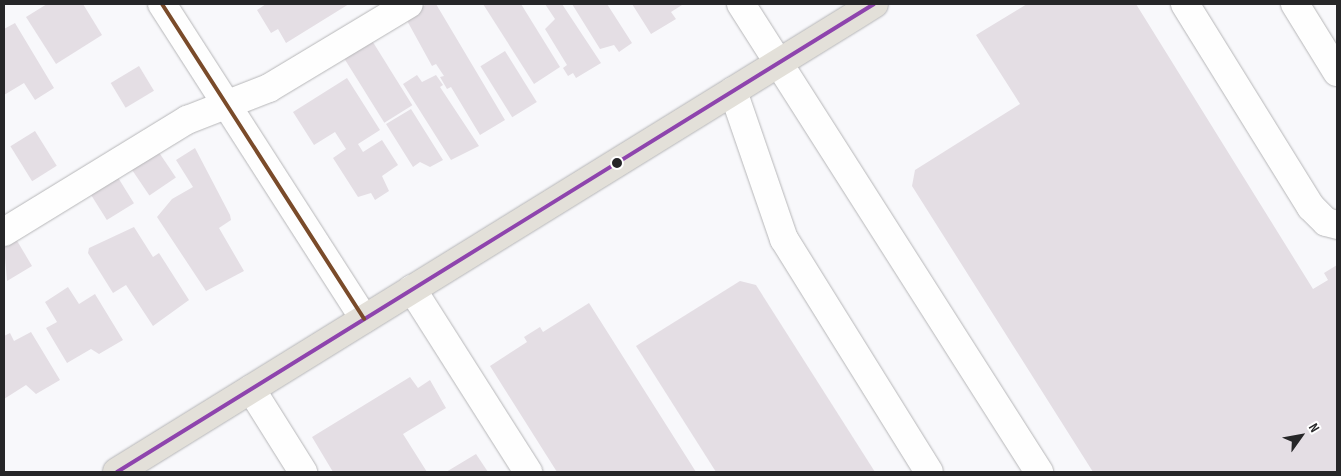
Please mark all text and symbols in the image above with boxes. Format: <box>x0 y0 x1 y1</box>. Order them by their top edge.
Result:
unlabelled marker <box>612 158 622 168</box>
north arrow <box>1276 411 1326 461</box>
text: N <box>1305 420 1323 435</box>

